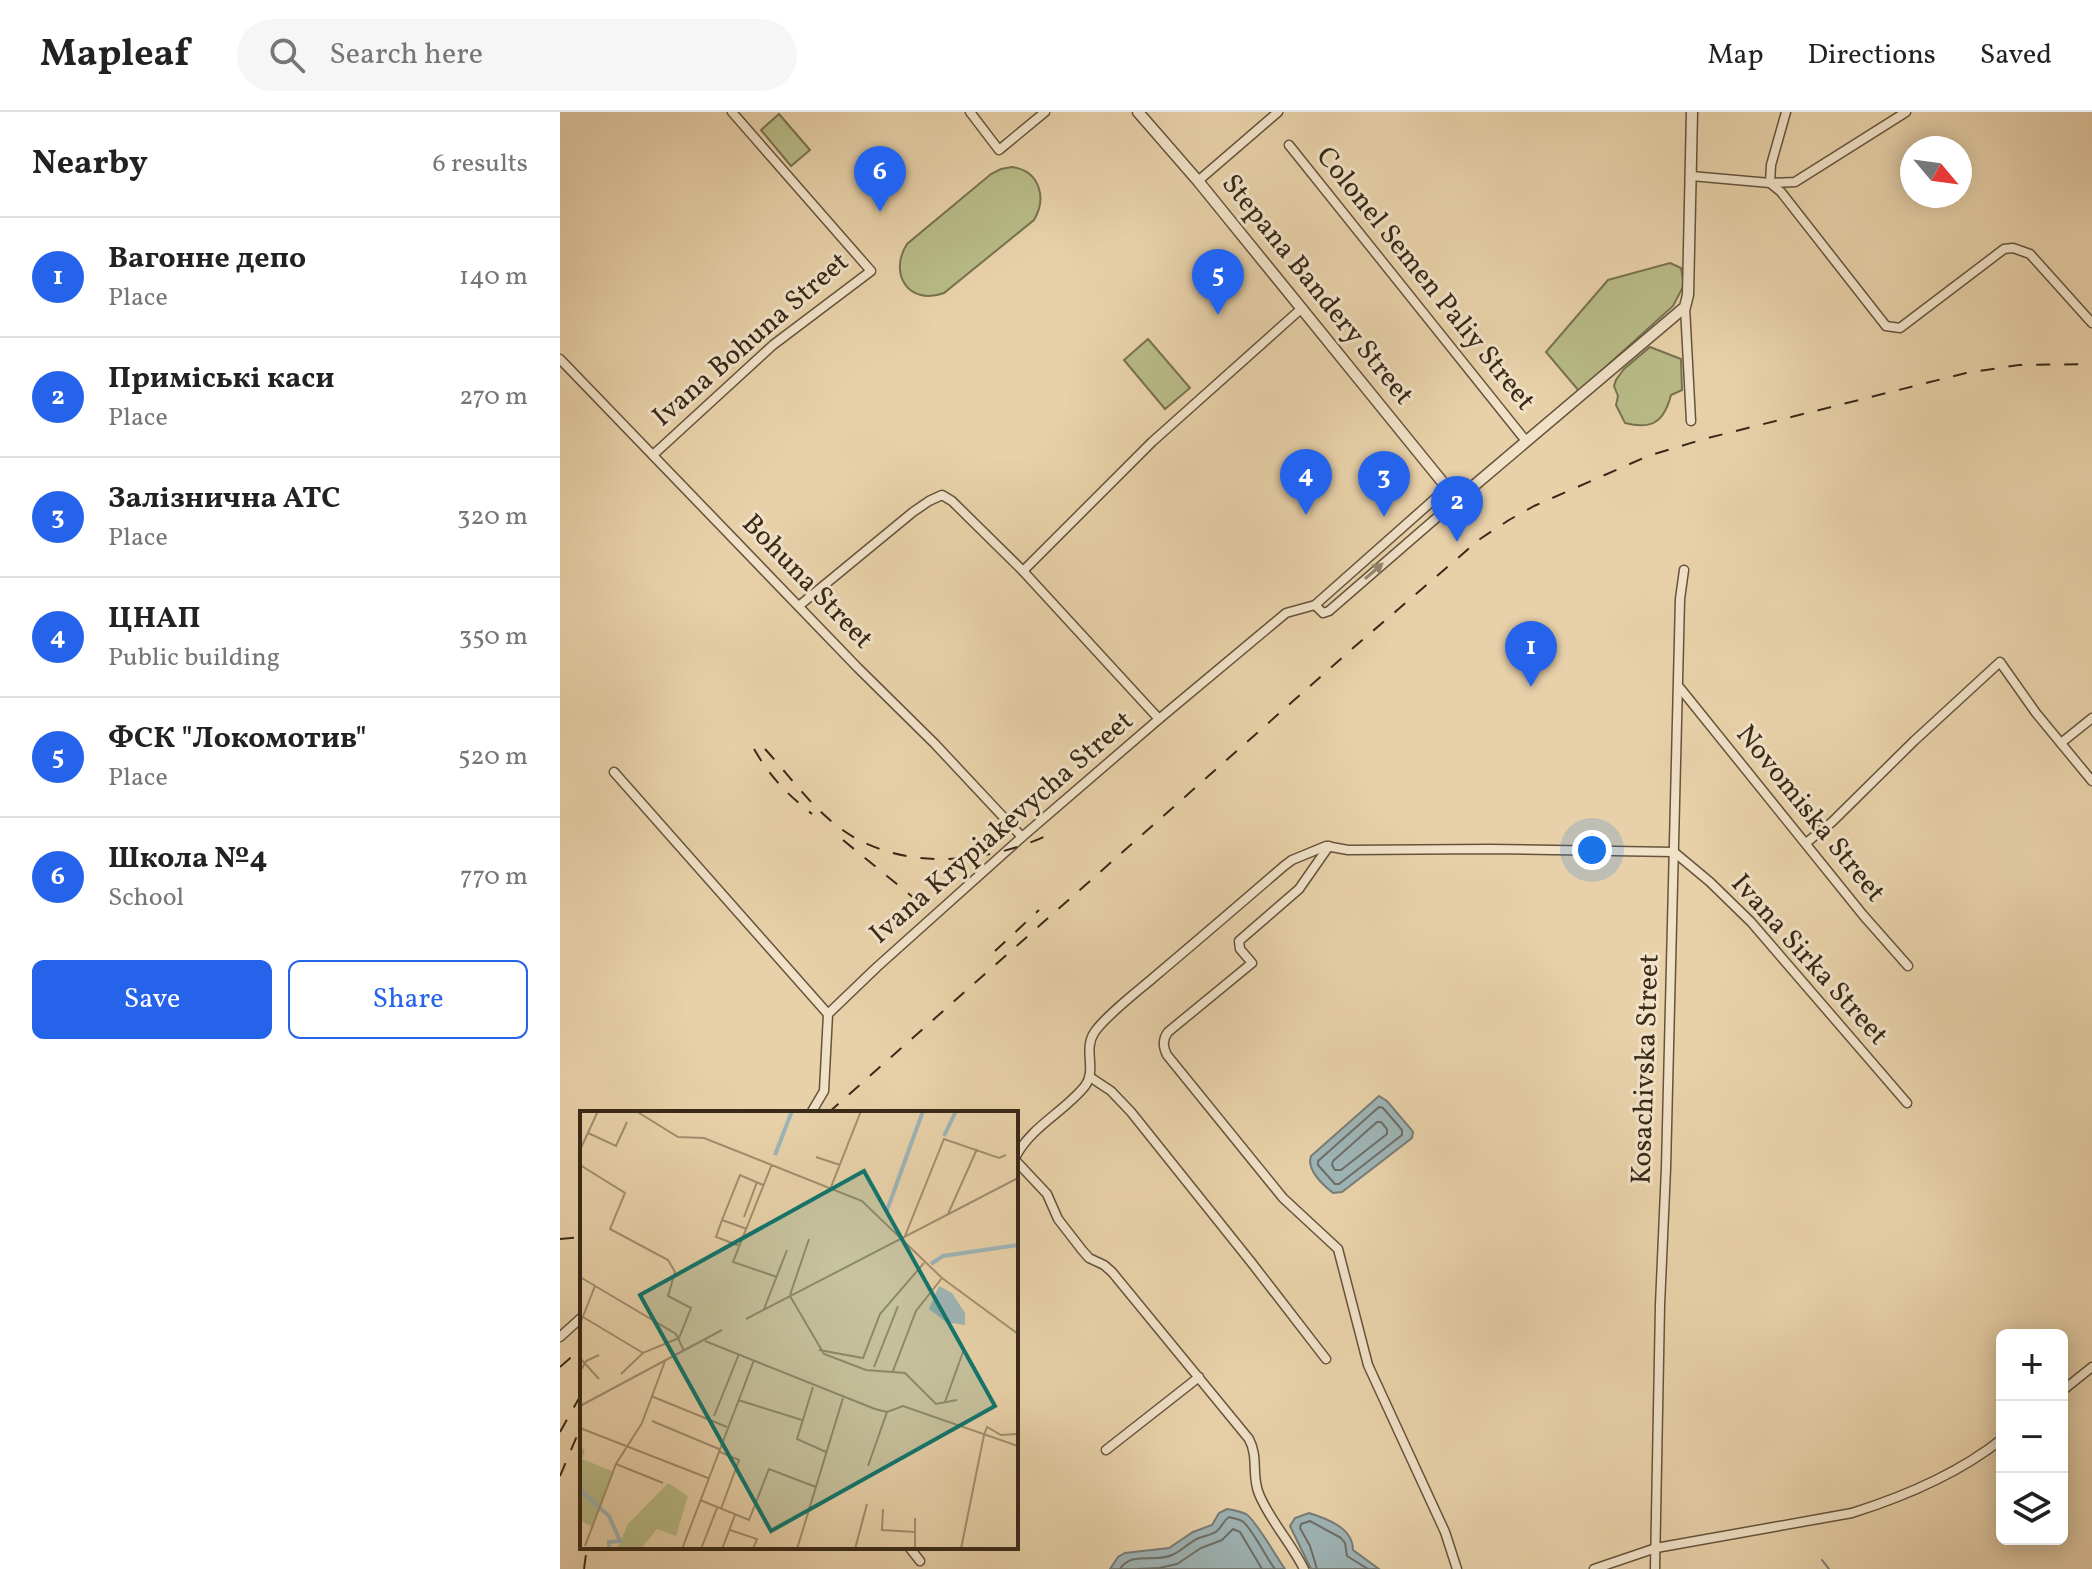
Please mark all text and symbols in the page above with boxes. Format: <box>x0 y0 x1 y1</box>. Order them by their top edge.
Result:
search box <box>237 19 797 91</box>
text: Mapleaf <box>40 29 189 82</box>
icon: search <box>265 33 309 77</box>
text: Search here <box>329 34 483 76</box>
text: Map <box>1708 36 1764 75</box>
text: Directions <box>1808 36 1936 75</box>
text: Saved <box>1980 36 2052 75</box>
north arrow <box>1900 136 1972 208</box>
street label: Colonel Semen Paliy Street <box>1306 139 1544 419</box>
text: Nearby <box>32 141 148 188</box>
text: 6 results <box>433 146 528 182</box>
pin: 6 <box>854 146 906 212</box>
street label: Stepana Bandery Street <box>1212 166 1422 414</box>
text: Вагонне депо <box>108 238 306 280</box>
street label: Ivana Bohuna Street <box>644 244 858 436</box>
pin: 5 <box>1192 249 1244 315</box>
text: 1 <box>53 259 63 295</box>
text: 140 m <box>459 259 528 295</box>
text: Place <box>108 280 168 316</box>
text: Приміські каси <box>108 358 335 400</box>
text: 2 <box>51 379 65 415</box>
text: 270 m <box>459 379 528 415</box>
text: Place <box>108 400 168 436</box>
pin: 4 <box>1280 449 1332 515</box>
pin: 3 <box>1358 451 1410 517</box>
pin: 2 <box>1431 476 1483 542</box>
text: Залізнична АТС <box>108 478 341 520</box>
text: 3 <box>51 499 65 535</box>
text: 320 m <box>457 499 528 535</box>
street label: Bohuna Street <box>732 506 882 658</box>
text: Place <box>108 520 168 556</box>
one-way arrow <box>1365 563 1384 581</box>
text: ЦНАП <box>108 598 200 640</box>
text: 4 <box>50 619 66 655</box>
text: 350 m <box>459 619 528 655</box>
pin: 1 <box>1505 621 1557 687</box>
text: Public building <box>108 640 280 676</box>
street label: Ivana Krypiakevycha Street <box>862 702 1142 954</box>
street label: Novomiska Street <box>1726 717 1894 911</box>
text: ФСК "Локомотив" <box>108 718 367 760</box>
text: 5 <box>52 739 64 775</box>
text: 520 m <box>458 739 528 775</box>
text: Place <box>108 760 168 796</box>
your location <box>1572 830 1612 870</box>
text: Школа №4 <box>108 838 268 880</box>
text: 6 <box>51 859 65 895</box>
text: 770 m <box>460 859 528 895</box>
street label: Ivana Sirka Street <box>1721 866 1897 1054</box>
text: School <box>108 880 184 916</box>
street label: Kosachivska Street <box>1622 953 1670 1185</box>
button: Save <box>32 960 272 1039</box>
button: Share <box>288 960 528 1039</box>
inset map <box>580 1111 1018 1549</box>
map controls <box>1996 1329 2068 1545</box>
button: + <box>1996 1329 2068 1401</box>
button: − <box>1996 1401 2068 1473</box>
button: layers <box>1996 1473 2068 1545</box>

